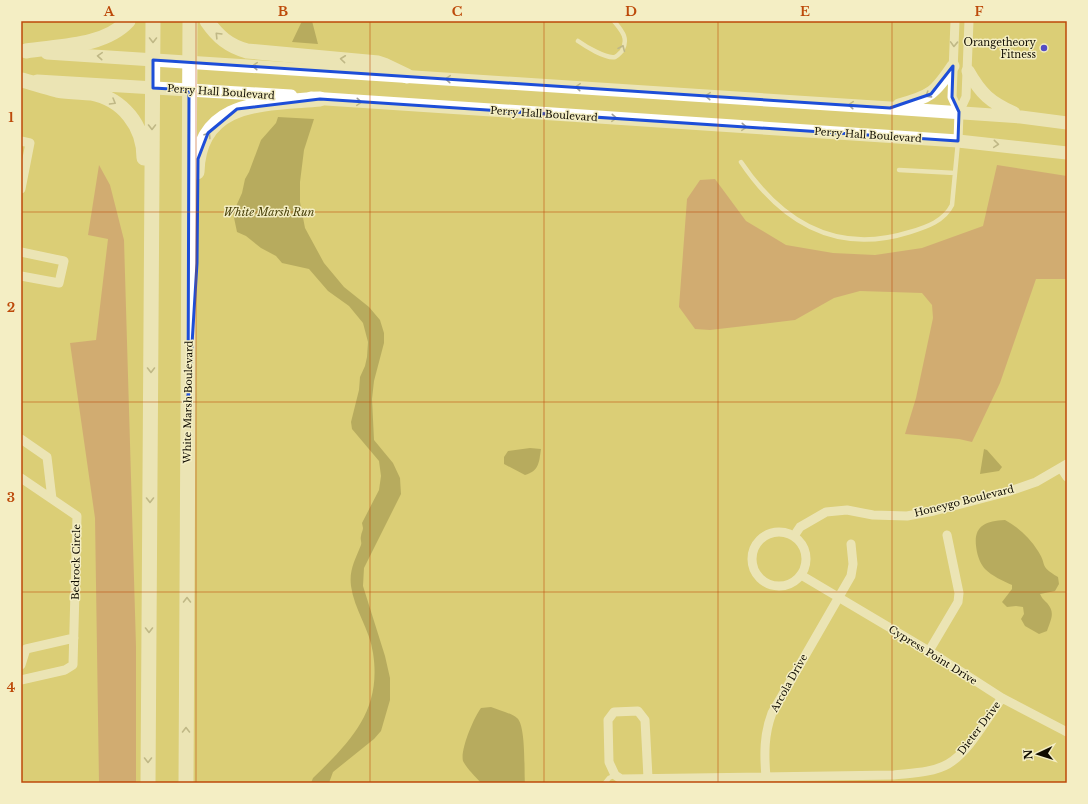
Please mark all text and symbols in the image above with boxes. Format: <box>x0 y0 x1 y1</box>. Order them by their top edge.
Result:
text: A <box>103 3 115 20</box>
text: B <box>278 3 288 20</box>
text: C <box>452 3 463 20</box>
text: D <box>625 3 637 20</box>
text: E <box>800 3 810 20</box>
text: F <box>975 3 984 20</box>
one-way arrow <box>215 32 223 40</box>
place label: Orangetheory Fitness <box>964 36 1037 61</box>
one-way arrow <box>149 37 157 43</box>
one-way arrow <box>950 41 958 47</box>
marker: Orangetheory Fitness <box>1039 43 1049 53</box>
one-way arrow <box>617 44 625 52</box>
one-way arrow <box>97 52 103 61</box>
one-way arrow <box>340 55 346 64</box>
one-way arrow <box>252 62 258 71</box>
one-way arrow <box>445 75 451 84</box>
street label: Perry Hall Boulevard <box>167 82 275 102</box>
one-way arrow <box>575 83 581 92</box>
one-way arrow <box>925 90 932 98</box>
one-way arrow <box>705 91 711 100</box>
one-way arrow <box>109 97 116 104</box>
one-way arrow <box>356 97 362 106</box>
one-way arrow <box>848 101 854 110</box>
street label: Perry Hall Boulevard <box>490 104 598 124</box>
text: 1 <box>8 109 14 126</box>
one-way arrow <box>611 114 617 123</box>
one-way arrow <box>741 122 747 131</box>
one-way arrow <box>148 124 157 130</box>
street label: Perry Hall Boulevard <box>814 125 922 145</box>
one-way arrow <box>203 132 210 139</box>
one-way arrow <box>993 140 999 149</box>
water label: White Marsh Run <box>224 205 315 219</box>
text: 2 <box>7 299 15 316</box>
street label: White Marsh Boulevard <box>180 340 196 465</box>
one-way arrow <box>147 367 155 373</box>
street label: Honeygo Boulevard <box>913 482 1015 520</box>
text: 3 <box>7 489 15 506</box>
one-way arrow <box>146 497 154 503</box>
street label: Bedrock Circle <box>69 524 83 600</box>
one-way arrow <box>183 597 191 603</box>
street label: Cypress Point Drive <box>886 622 980 688</box>
one-way arrow <box>145 627 153 633</box>
street label: Arcola Drive <box>767 651 810 715</box>
text: 4 <box>7 679 16 696</box>
street label: Dieter Drive <box>955 699 1003 757</box>
one-way arrow <box>182 727 190 733</box>
north arrow <box>1018 734 1058 774</box>
text: N <box>1021 748 1035 760</box>
one-way arrow <box>144 757 152 763</box>

